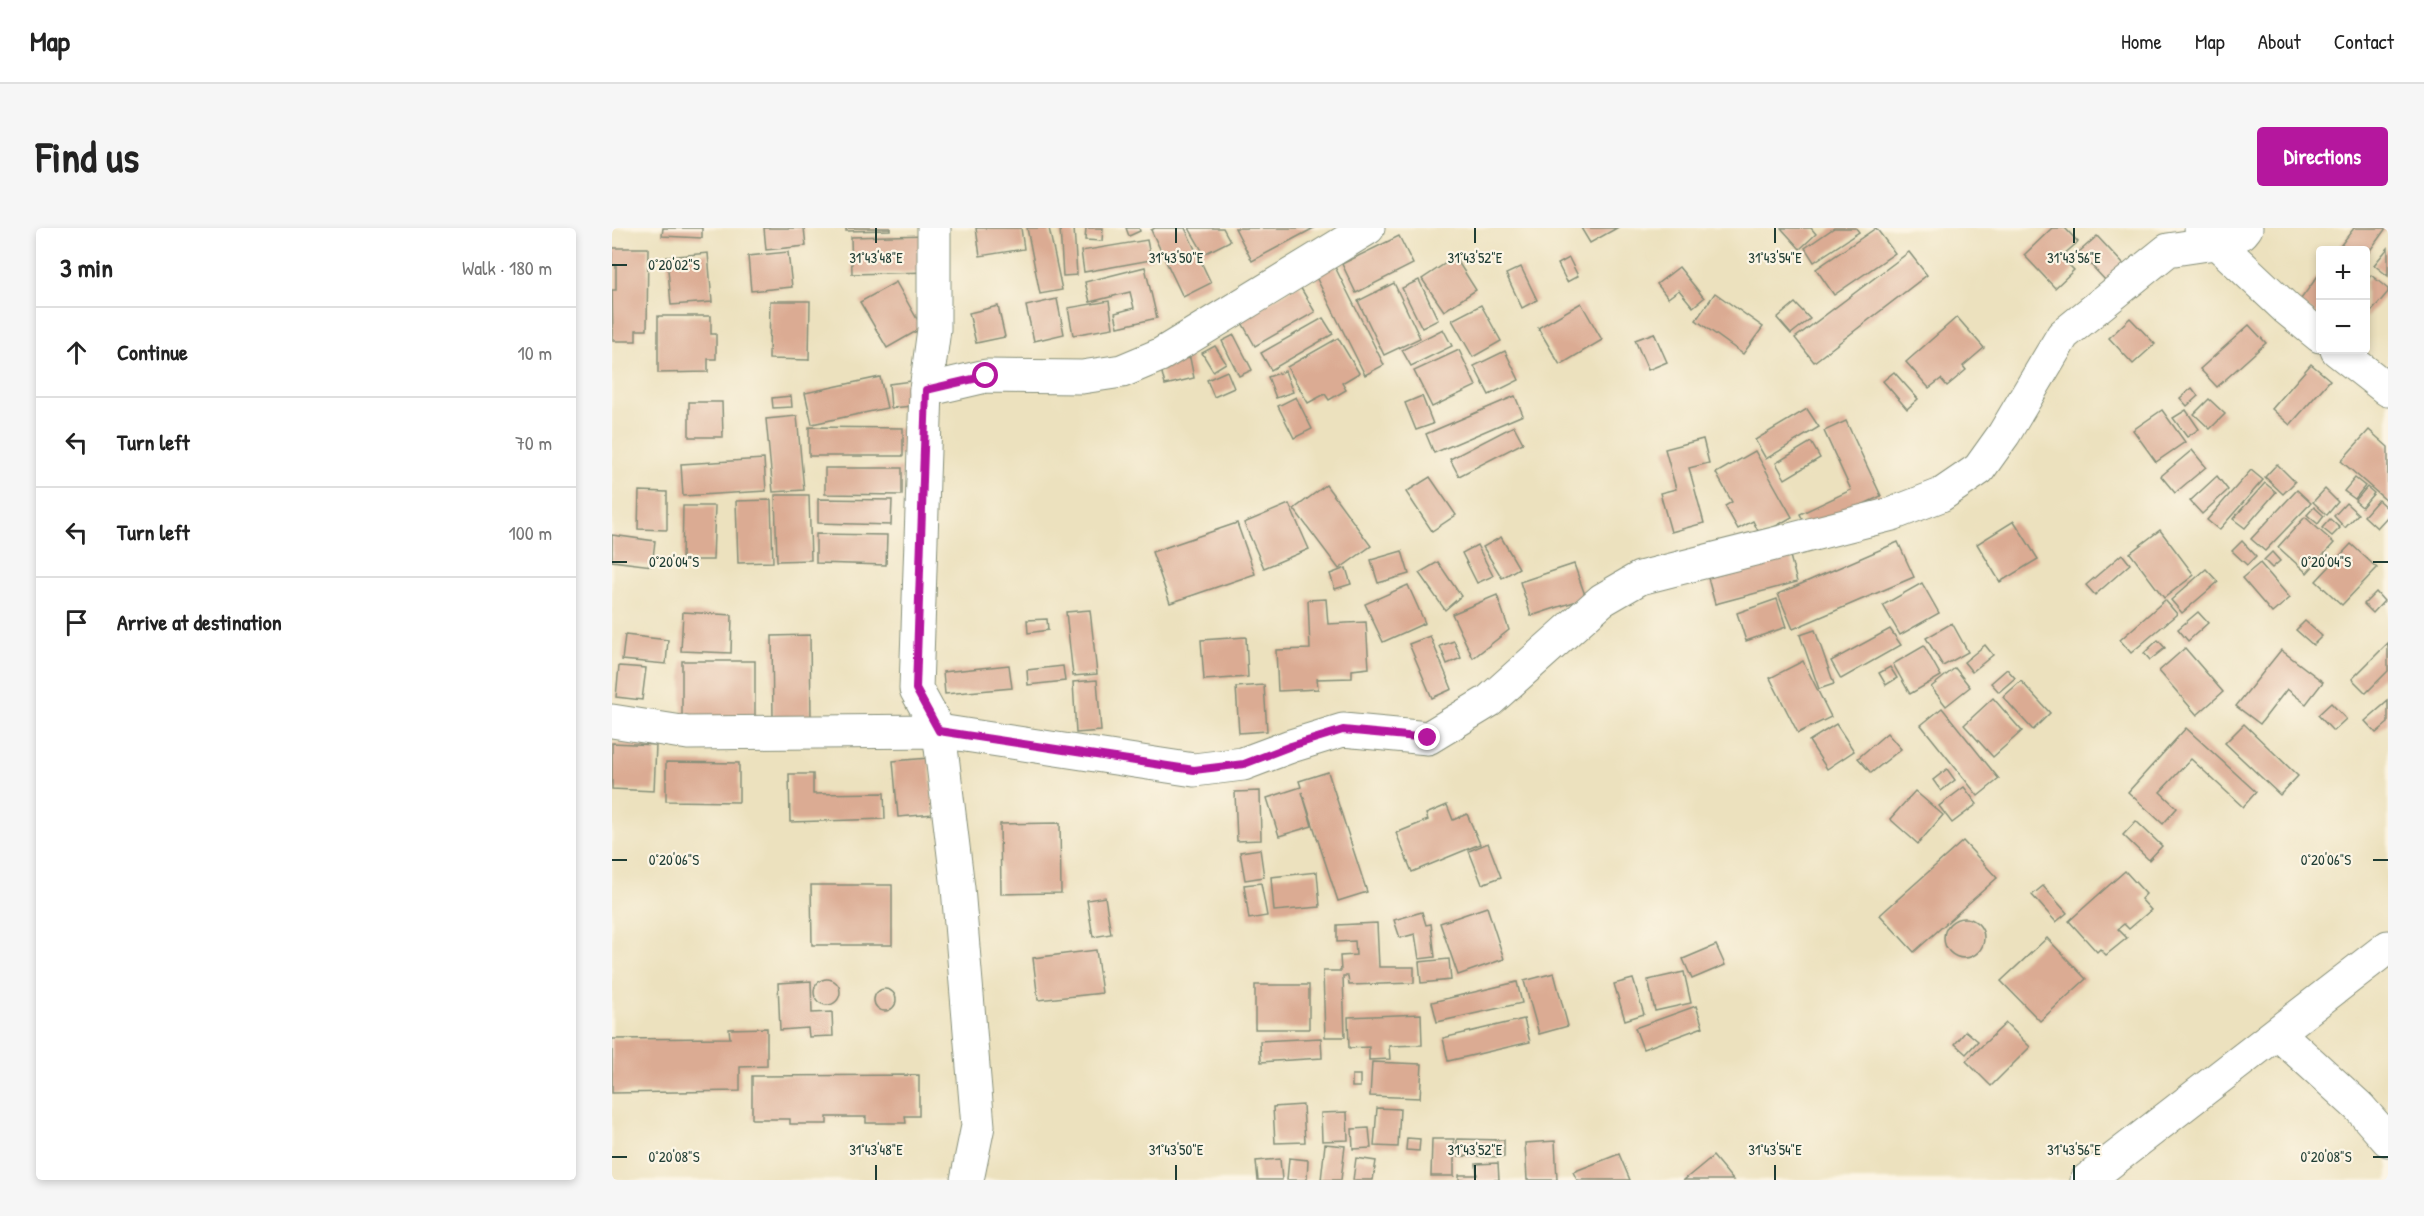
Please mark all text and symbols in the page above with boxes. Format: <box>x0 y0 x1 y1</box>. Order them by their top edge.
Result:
text: Map <box>30 22 70 60</box>
text: Home <box>2121 27 2162 56</box>
text: Map <box>2195 27 2225 56</box>
text: About <box>2258 27 2301 56</box>
text: Contact <box>2334 27 2394 56</box>
button: Directions <box>2257 127 2388 186</box>
text: Find us <box>36 128 139 185</box>
map controls <box>2316 246 2370 354</box>
button: + <box>2316 246 2370 300</box>
text: 31°43'48"E <box>849 247 903 268</box>
text: 31°43'50"E <box>1149 247 1204 268</box>
text: 31°43'52"E <box>1448 247 1503 268</box>
text: 31°43'54"E <box>1748 247 1802 268</box>
text: 31°43'56"E <box>2047 247 2101 268</box>
text: 3 min <box>60 250 113 285</box>
text: Walk · 180 m <box>462 254 552 281</box>
text: 0°20'02"S <box>648 254 700 275</box>
button: − <box>2316 300 2370 354</box>
icon: ahead <box>60 336 93 369</box>
text: Continue <box>117 337 188 367</box>
text: 10 m <box>518 339 552 366</box>
route start <box>972 362 998 388</box>
icon: left <box>60 426 93 459</box>
text: Turn left <box>117 427 190 457</box>
text: 70 m <box>515 429 552 456</box>
icon: left <box>60 516 93 549</box>
text: Turn left <box>117 517 190 547</box>
text: 100 m <box>509 519 552 546</box>
text: 0°20'04"S <box>649 551 699 572</box>
text: 0°20'04"S <box>2301 551 2351 572</box>
icon: arrive <box>60 606 93 639</box>
text: Arrive at destination <box>117 607 282 637</box>
route end <box>1414 724 1440 750</box>
text: 0°20'06"S <box>649 849 699 870</box>
text: 0°20'06"S <box>2301 849 2351 870</box>
text: 31°43'48"E <box>849 1139 903 1160</box>
text: 31°43'50"E <box>1149 1139 1204 1160</box>
text: 31°43'52"E <box>1448 1139 1503 1160</box>
text: 31°43'54"E <box>1748 1139 1802 1160</box>
text: 31°43'56"E <box>2047 1139 2101 1160</box>
text: 0°20'08"S <box>648 1146 700 1167</box>
text: 0°20'08"S <box>2300 1146 2352 1167</box>

